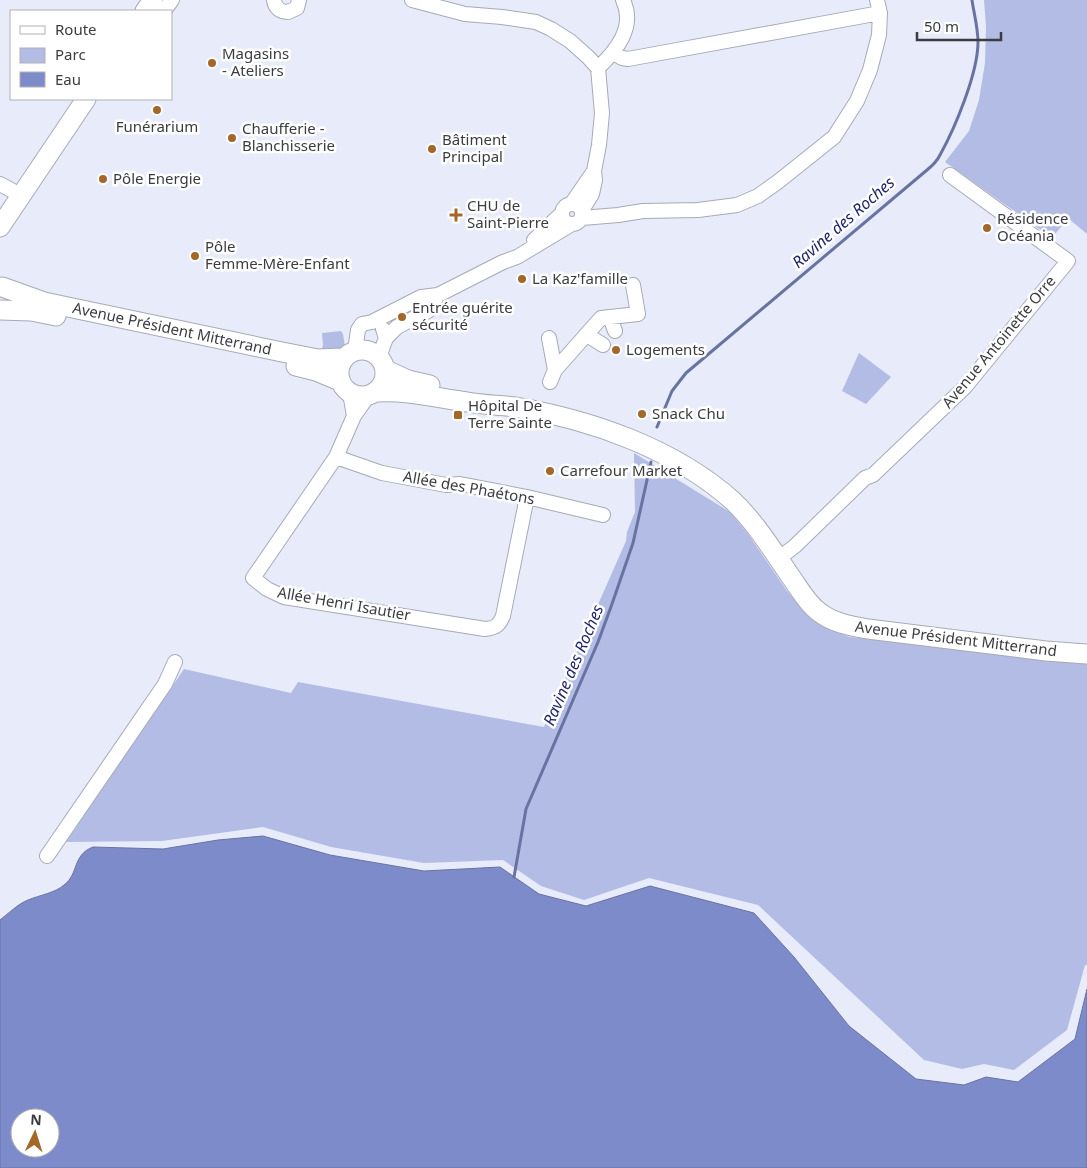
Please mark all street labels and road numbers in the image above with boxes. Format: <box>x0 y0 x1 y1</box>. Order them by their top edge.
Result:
street label: Avenue Antoinette Orre <box>937 271 1060 412</box>
street label: Avenue Président Mitterrand <box>71 297 274 359</box>
street label: Allée des Phaétons <box>402 466 536 508</box>
street label: Allée Henri Isautier <box>276 581 412 625</box>
street label: Avenue Président Mitterrand <box>854 616 1058 660</box>

